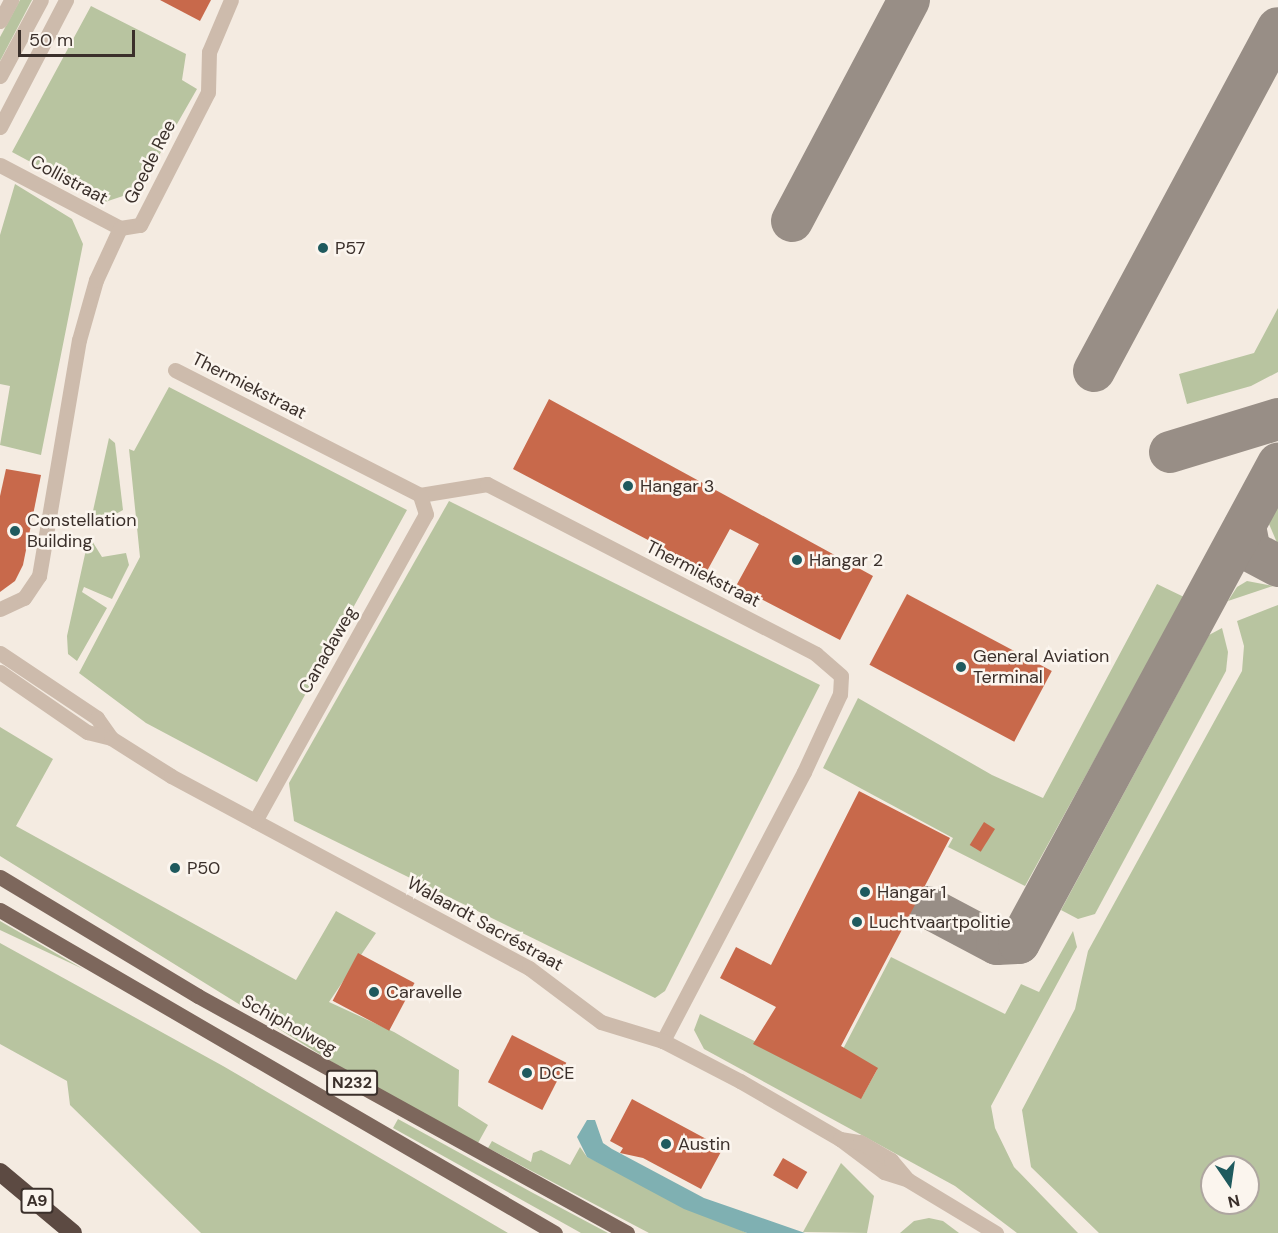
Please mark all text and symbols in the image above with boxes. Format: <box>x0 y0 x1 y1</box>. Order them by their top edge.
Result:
scale bar <box>21 18 138 56</box>
text: 50 m <box>29 28 73 52</box>
street label: Goede Ree <box>120 116 180 208</box>
street label: Collistraat <box>27 151 111 209</box>
place label: P57 <box>335 237 365 259</box>
marker: P57 <box>316 241 330 255</box>
street label: Thermiekstraat <box>188 348 310 424</box>
place label: Hangar 3 <box>640 475 714 497</box>
marker: Hangar 3 <box>621 479 635 493</box>
place label: Constellation Building <box>27 510 137 552</box>
marker: Constellation Building <box>8 524 22 538</box>
street label: Thermiekstraat <box>642 536 764 612</box>
place label: Hangar 2 <box>809 549 883 571</box>
marker: Hangar 2 <box>790 553 804 567</box>
street label: Canadaweg <box>294 602 362 698</box>
place label: General Aviation Terminal <box>973 646 1109 688</box>
marker: General Aviation Terminal <box>954 660 968 674</box>
place label: P50 <box>187 857 220 879</box>
marker: P50 <box>168 861 182 875</box>
street label: Walaardt Sacréstraat <box>403 872 567 976</box>
place label: Hangar 1 <box>877 881 946 903</box>
marker: Hangar 1 <box>858 885 872 899</box>
place label: Luchtvaartpolitie <box>869 911 1011 933</box>
marker: Luchtvaartpolitie <box>850 915 864 929</box>
place label: Caravelle <box>386 981 462 1003</box>
marker: Caravelle <box>367 985 381 999</box>
street label: Schipholweg <box>238 990 340 1060</box>
place label: DCE <box>539 1062 574 1084</box>
marker: DCE <box>520 1066 534 1080</box>
road number: N232 <box>325 1070 379 1096</box>
place label: Austin <box>678 1133 730 1155</box>
marker: Austin <box>659 1137 673 1151</box>
north arrow <box>1200 1155 1260 1215</box>
road number: A9 <box>20 1188 54 1214</box>
text: N <box>1226 1190 1242 1213</box>

